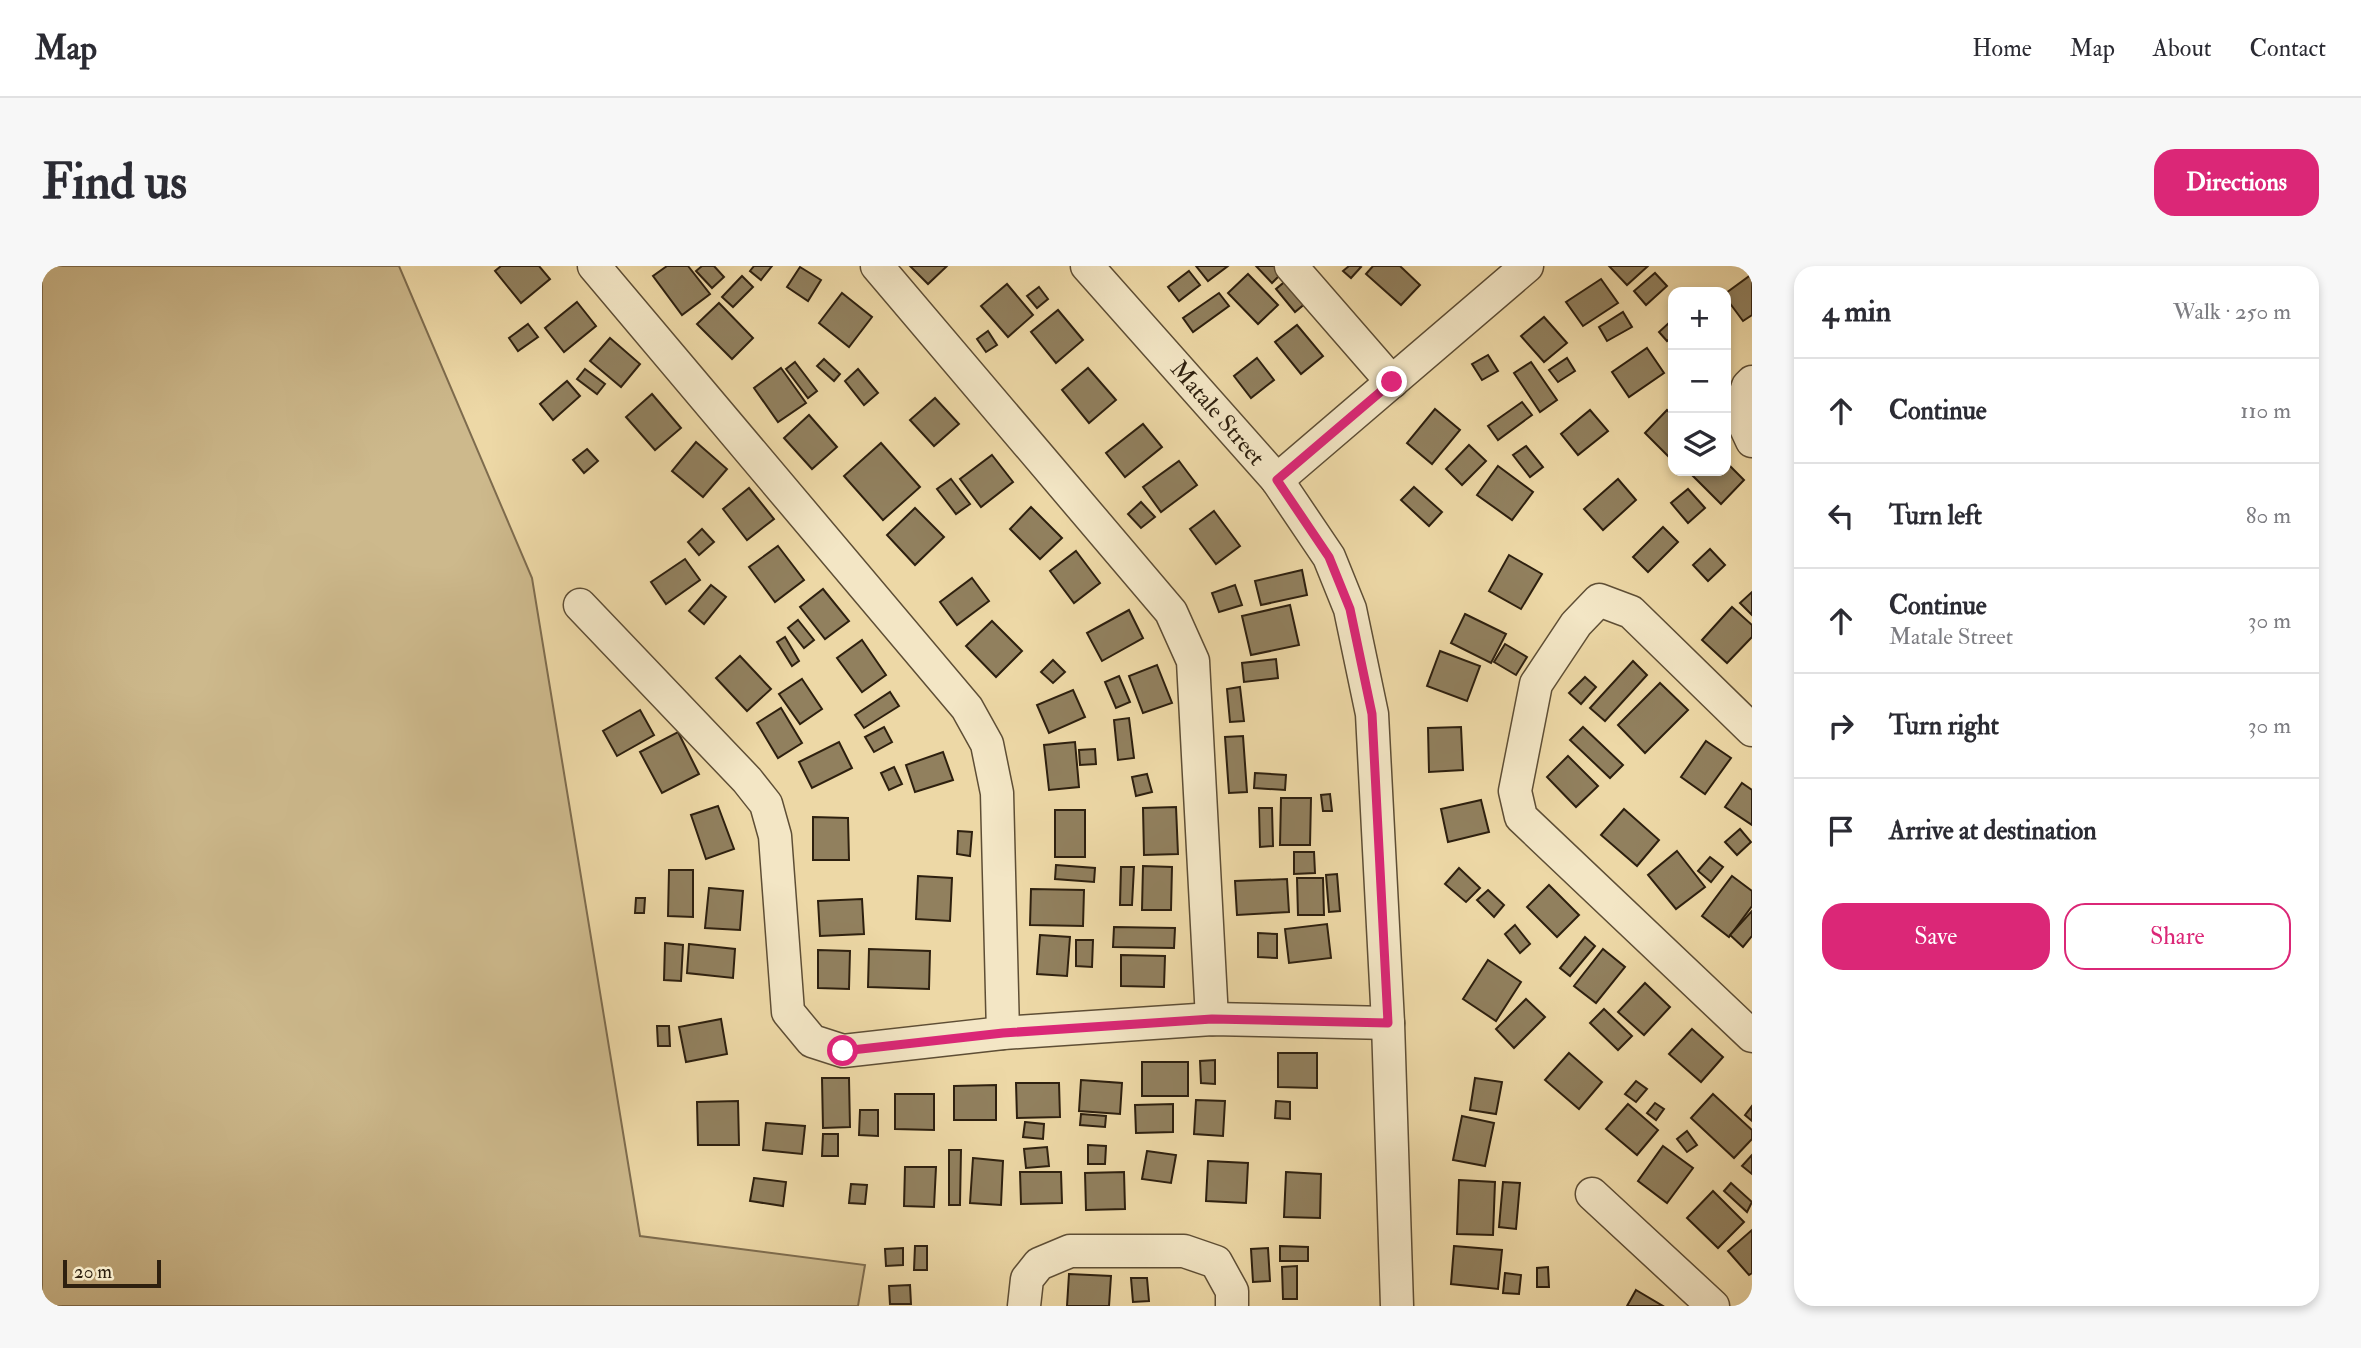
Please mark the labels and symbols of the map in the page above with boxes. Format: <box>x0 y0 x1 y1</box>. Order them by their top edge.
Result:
street label: Matale Street <box>1163 354 1272 473</box>
route end <box>1376 366 1407 397</box>
route start <box>827 1035 858 1066</box>
scale bar <box>63 1257 161 1289</box>

